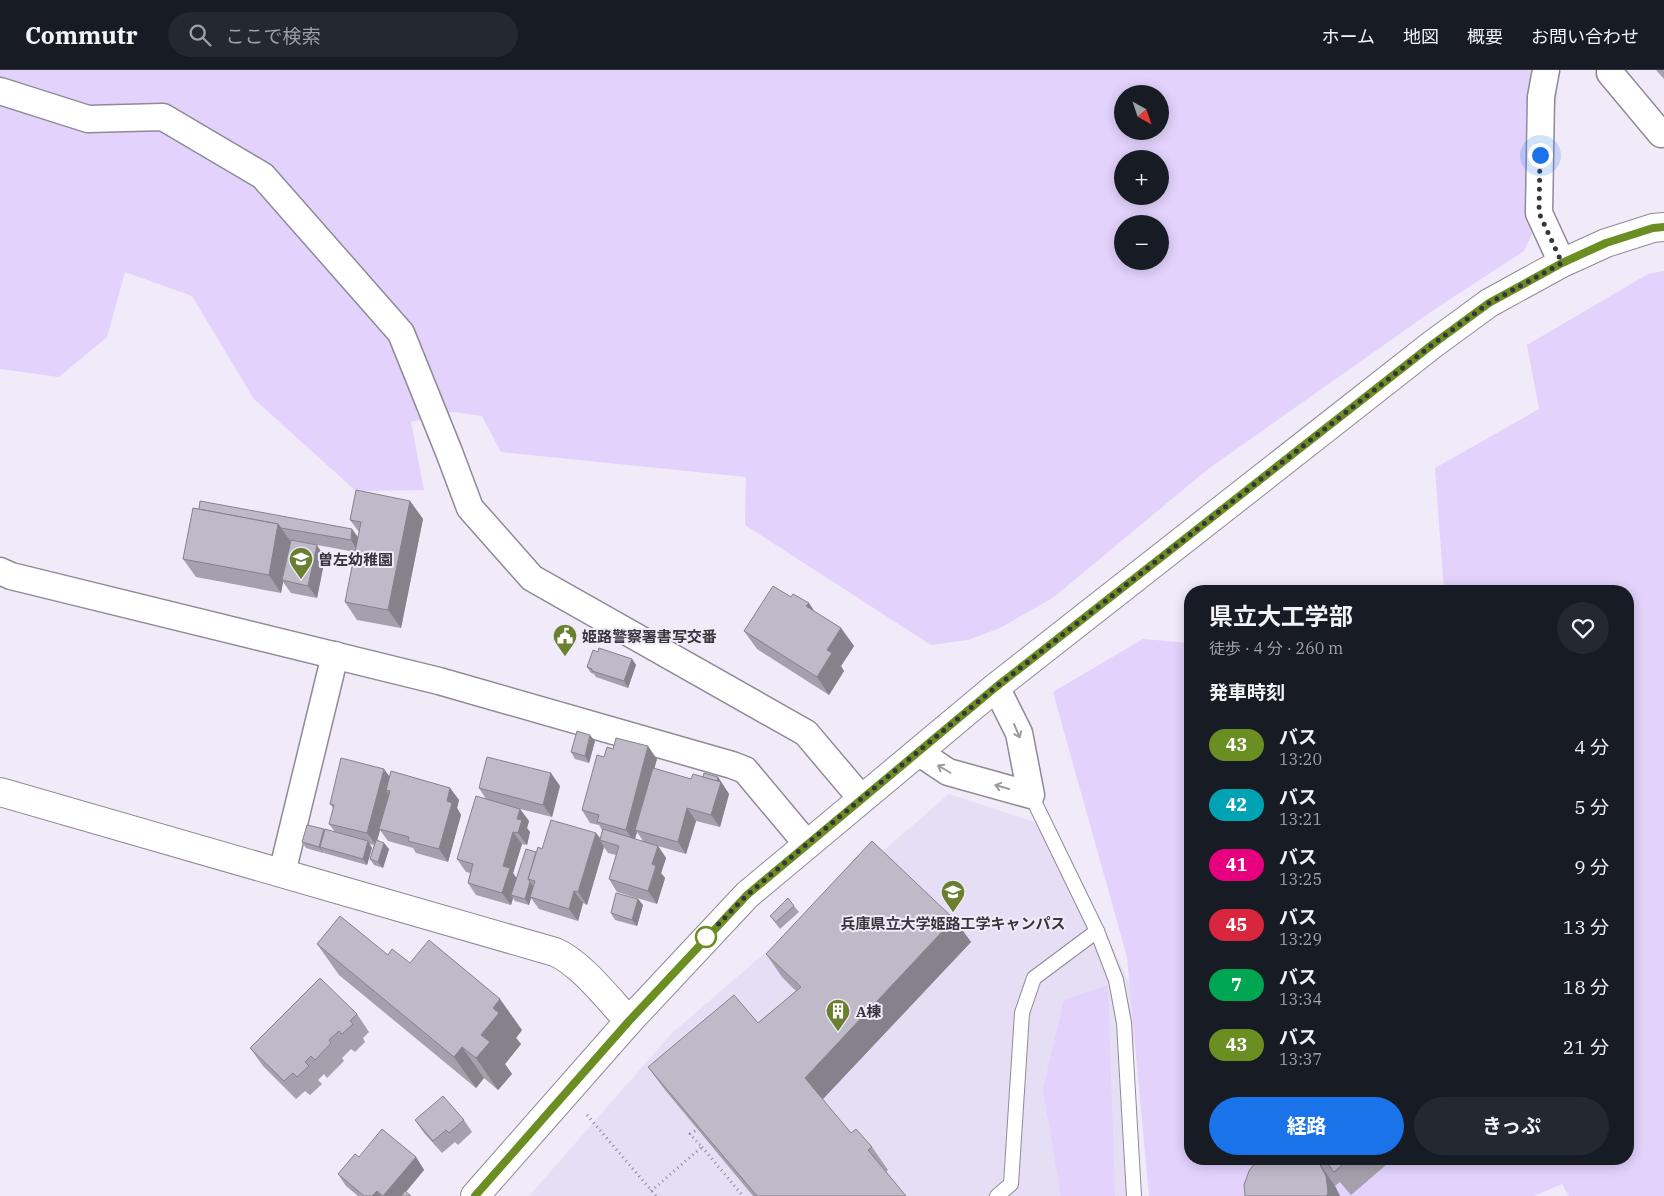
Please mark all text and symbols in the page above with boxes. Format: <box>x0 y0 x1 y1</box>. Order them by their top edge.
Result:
search box <box>168 12 518 57</box>
text: Commutr <box>25 19 138 51</box>
icon: search <box>186 21 214 49</box>
text: ここで検索 <box>226 24 321 48</box>
text: ホーム <box>1322 25 1375 48</box>
text: 地図 <box>1403 25 1439 48</box>
text: 概要 <box>1467 25 1503 48</box>
text: お問い合わせ <box>1531 25 1639 48</box>
north arrow <box>1114 85 1169 140</box>
map controls <box>1114 85 1169 270</box>
your location <box>1528 143 1553 168</box>
button: + <box>1114 150 1169 205</box>
button: − <box>1114 215 1169 270</box>
school or university icon: 曽左幼稚園 <box>288 546 314 580</box>
place label: 曽左幼稚園 <box>318 550 393 569</box>
text: 県立大工学部 <box>1209 600 1353 632</box>
button: heart <box>1557 602 1609 654</box>
public building icon: 姫路警察署書写交番 <box>552 623 578 657</box>
place label: 姫路警察署書写交番 <box>582 627 717 646</box>
text: 徒歩 · 4 分 · 260 m <box>1209 638 1343 658</box>
text: 発車時刻 <box>1209 680 1285 704</box>
one-way arrow <box>1013 723 1023 738</box>
text: バス <box>1279 725 1317 749</box>
text: 43 <box>1226 733 1247 756</box>
text: 4 分 <box>1574 735 1609 759</box>
text: 13:20 <box>1279 749 1322 769</box>
one-way arrow <box>937 764 952 774</box>
one-way arrow <box>995 782 1011 792</box>
text: バス <box>1279 785 1317 809</box>
text: 42 <box>1226 793 1247 816</box>
text: 5 分 <box>1574 795 1609 819</box>
text: 13:21 <box>1279 809 1322 829</box>
text: バス <box>1279 845 1317 869</box>
text: 41 <box>1226 853 1247 876</box>
text: 9 分 <box>1574 855 1609 879</box>
text: 13:25 <box>1279 869 1322 889</box>
school or university icon: 兵庫県立大学姫路工学キャンパス <box>940 879 966 913</box>
text: バス <box>1279 905 1317 929</box>
text: 45 <box>1226 913 1247 936</box>
place label: 兵庫県立大学姫路工学キャンパス <box>840 914 1066 933</box>
text: 13 分 <box>1563 915 1609 939</box>
unlabelled marker <box>695 926 717 948</box>
text: 13:29 <box>1279 929 1322 949</box>
text: バス <box>1279 965 1317 989</box>
text: 7 <box>1231 973 1242 996</box>
text: 18 分 <box>1563 975 1609 999</box>
text: 13:34 <box>1279 989 1322 1009</box>
building icon: A棟 <box>825 998 851 1032</box>
place label: A棟 <box>856 1002 882 1021</box>
text: バス <box>1279 1025 1317 1049</box>
text: 43 <box>1226 1033 1247 1056</box>
text: 21 分 <box>1563 1035 1609 1059</box>
text: 13:37 <box>1279 1049 1322 1069</box>
button: 経路 <box>1209 1097 1404 1155</box>
button: きっぷ <box>1414 1097 1609 1155</box>

